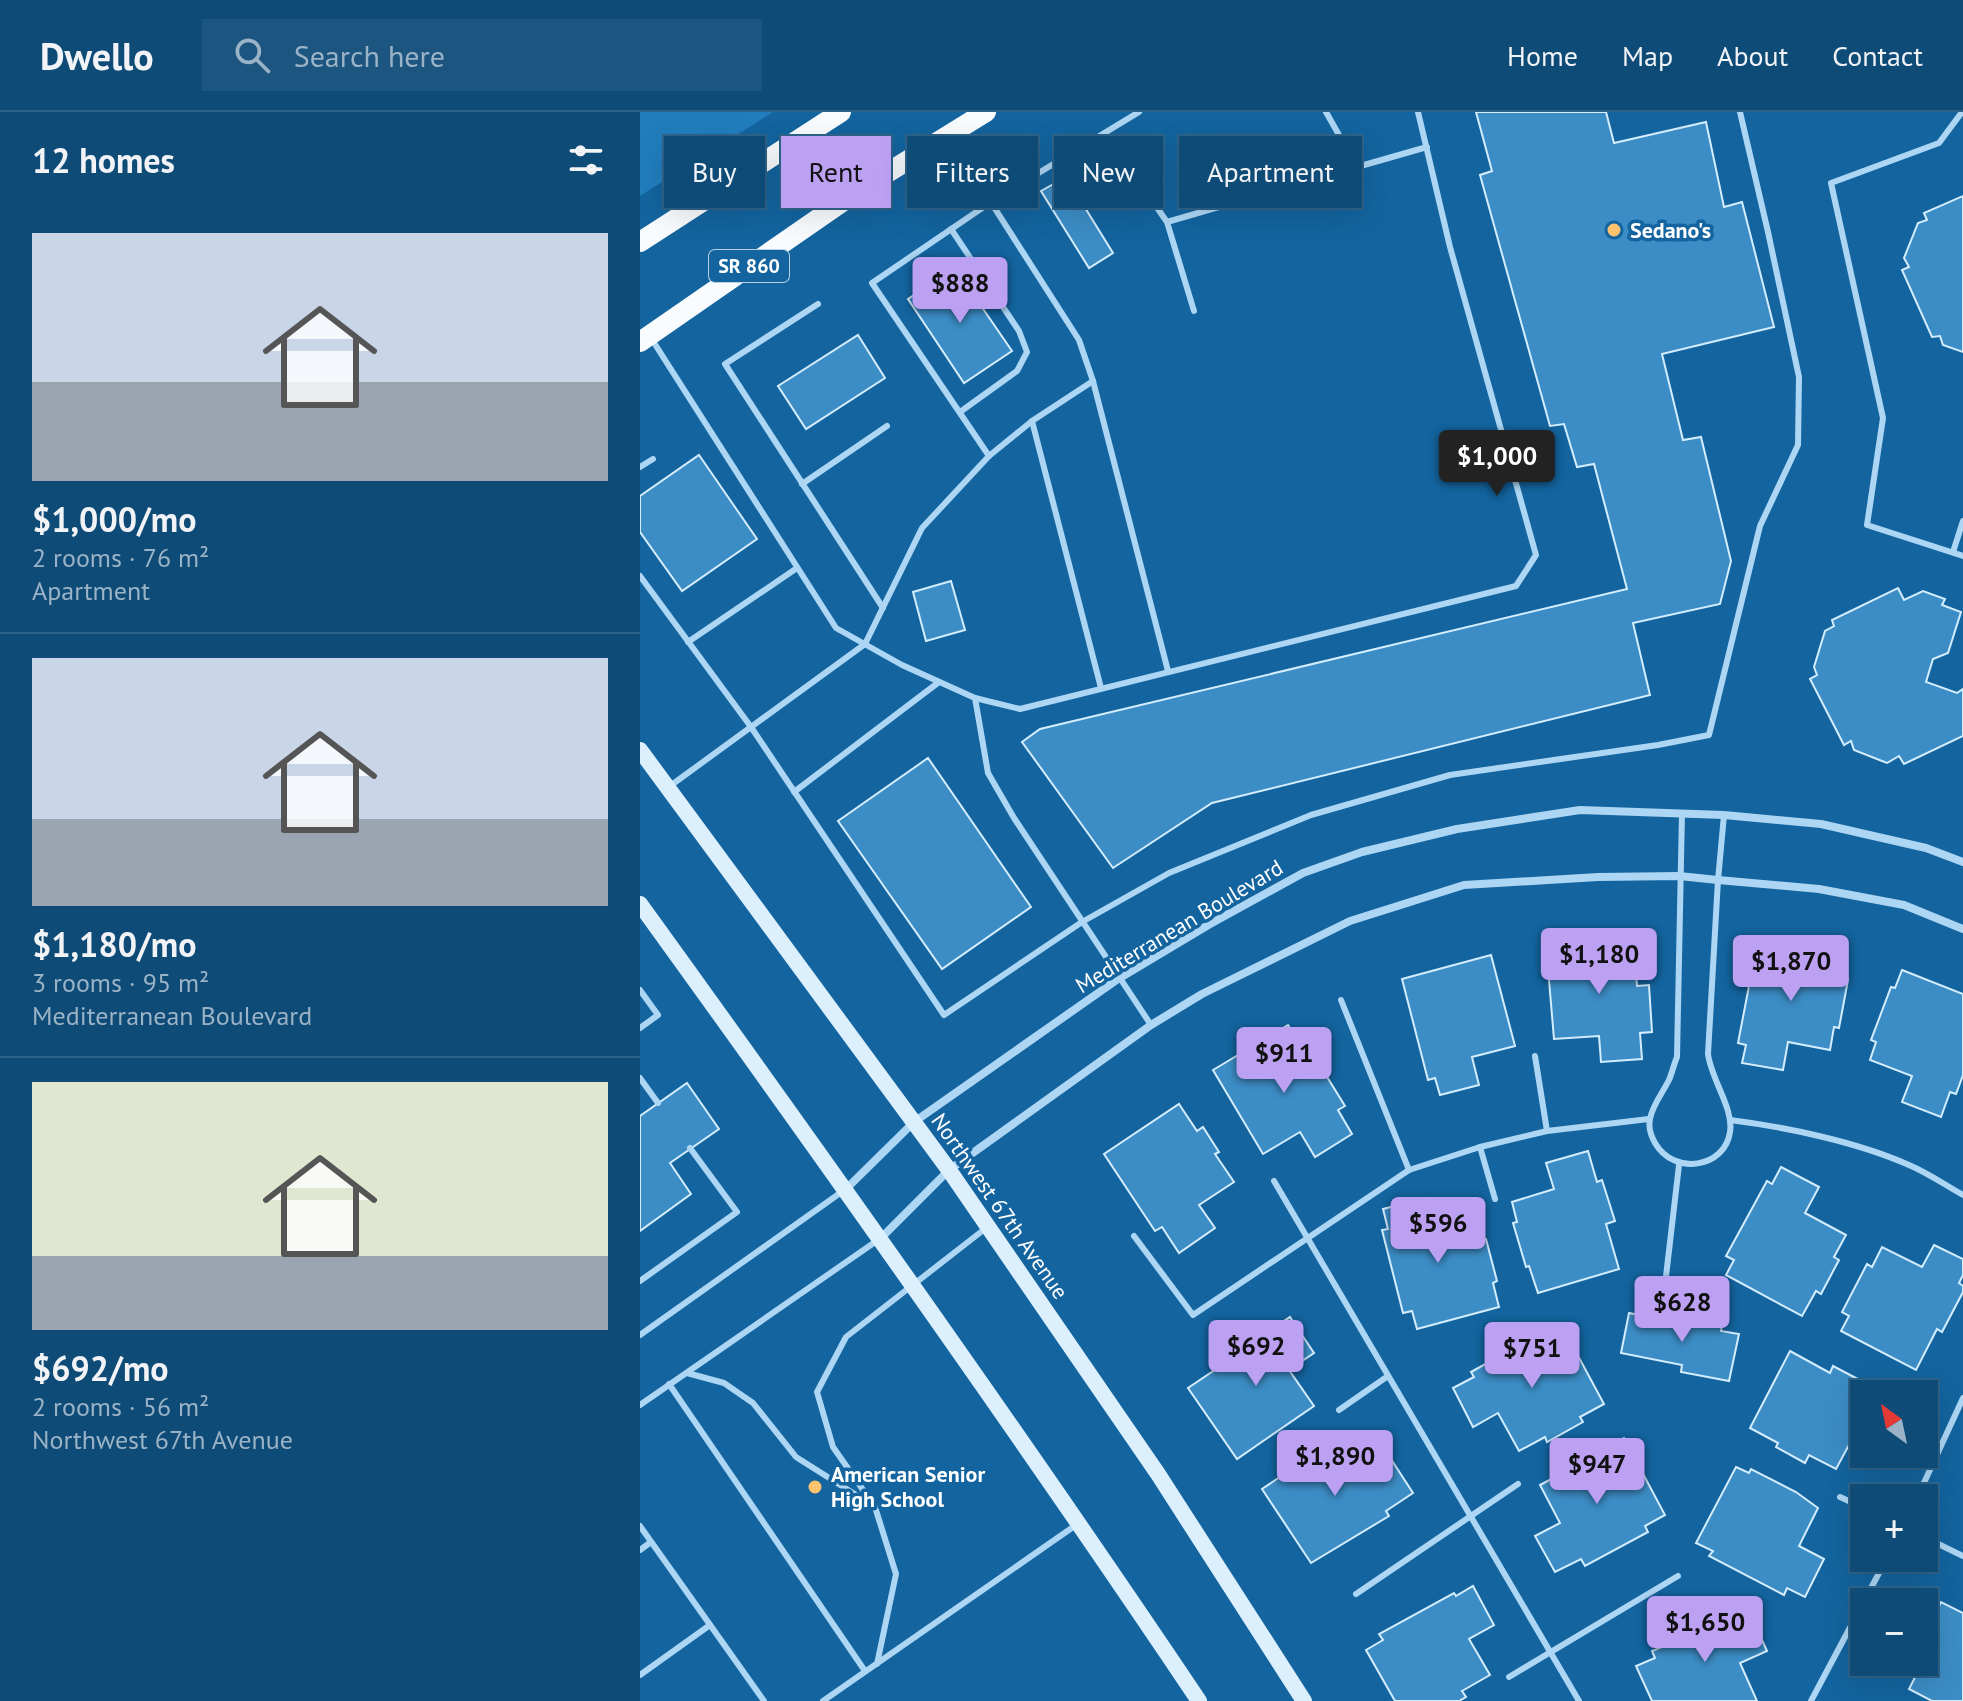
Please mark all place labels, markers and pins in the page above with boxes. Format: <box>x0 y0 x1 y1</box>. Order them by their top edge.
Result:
place label: Sedano's <box>1630 216 1711 244</box>
marker: Sedano's <box>1605 221 1623 239</box>
pin: $888 <box>913 257 1007 325</box>
pin: $1,000 <box>1432 430 1562 498</box>
pin: $1,180 <box>1534 928 1664 996</box>
pin: $1,870 <box>1726 935 1856 1003</box>
pin: $911 <box>1237 1027 1331 1095</box>
pin: $596 <box>1391 1197 1485 1265</box>
pin: $628 <box>1635 1276 1729 1344</box>
pin: $692 <box>1209 1320 1303 1388</box>
pin: $751 <box>1485 1322 1579 1390</box>
pin: $1,890 <box>1270 1430 1400 1498</box>
pin: $947 <box>1550 1438 1644 1506</box>
place label: American Senior High School <box>831 1460 985 1513</box>
marker: American Senior High School <box>806 1478 824 1496</box>
pin: $1,650 <box>1640 1596 1770 1664</box>

